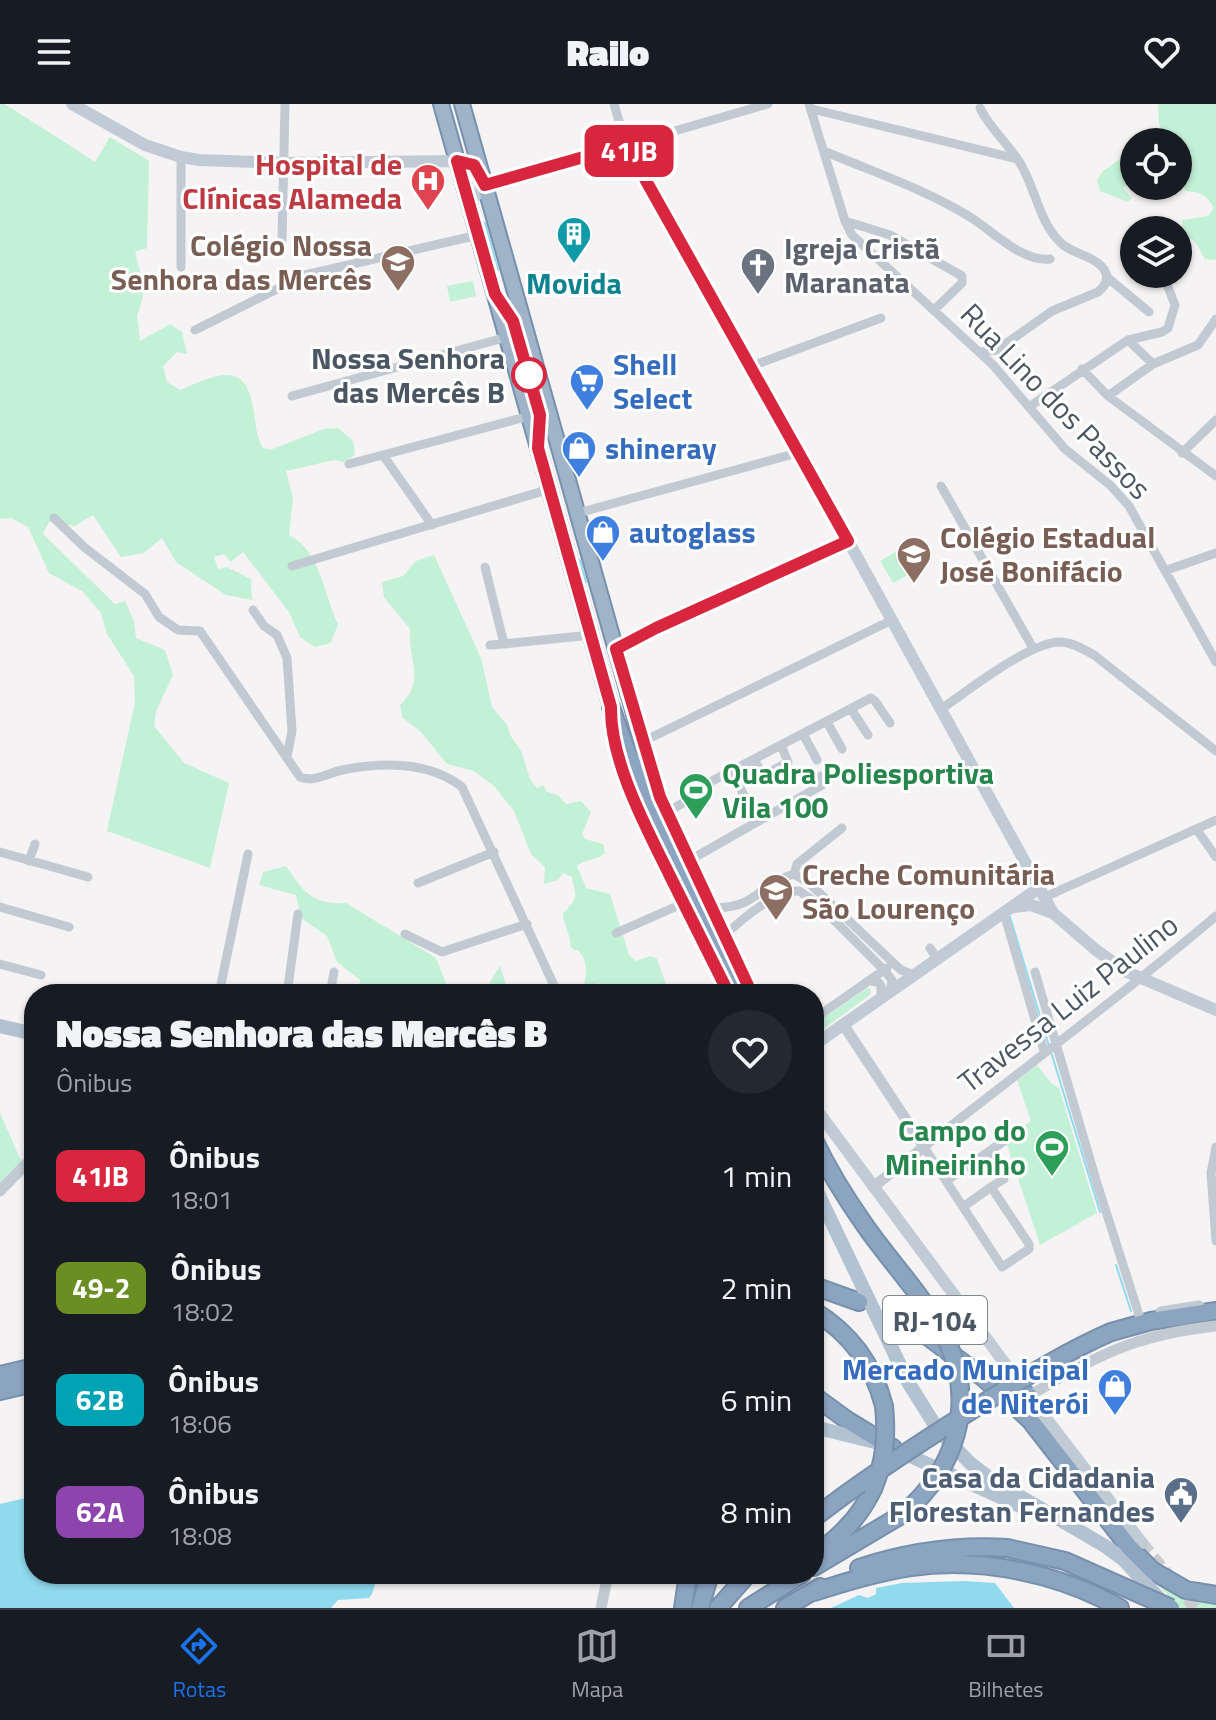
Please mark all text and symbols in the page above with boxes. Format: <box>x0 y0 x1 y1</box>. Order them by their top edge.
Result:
text: Railo <box>567 25 649 80</box>
icon: menu <box>32 30 76 74</box>
icon: heart <box>1140 30 1184 74</box>
line badge: 41JB <box>573 125 685 177</box>
map controls <box>1120 128 1192 288</box>
button: locate <box>1120 128 1192 200</box>
text: 41JB <box>601 129 657 172</box>
place label: Hospital de Clínicas Alameda <box>182 141 402 221</box>
hospital icon: Hospital de Clínicas Alameda <box>409 162 447 212</box>
building icon: Movida <box>555 215 593 265</box>
button: layers <box>1120 216 1192 288</box>
place label: Colégio Nossa Senhora das Mercês <box>111 222 372 302</box>
place label: Igreja Cristã Maranata <box>784 225 940 305</box>
school or university icon: Colégio Nossa Senhora das Mercês <box>379 243 417 293</box>
church icon: Igreja Cristã Maranata <box>739 246 777 296</box>
place label: Movida <box>526 260 622 306</box>
street label: Rua Lino dos Passos <box>950 292 1162 510</box>
place label: Nossa Senhora das Mercês B <box>311 335 505 415</box>
place label: Shell Select <box>613 341 692 421</box>
marker: Nossa Senhora das Mercês B <box>512 358 546 392</box>
supermarket icon: Shell Select <box>568 362 606 412</box>
place label: shineray <box>605 425 717 471</box>
shop icon: shineray <box>560 429 598 479</box>
place label: autoglass <box>629 509 756 555</box>
shop icon: autoglass <box>584 513 622 563</box>
place label: Colégio Estadual José Bonifácio <box>940 514 1155 594</box>
school or university icon: Colégio Estadual José Bonifácio <box>895 535 933 585</box>
place label: Quadra Poliesportiva Vila 100 <box>722 750 994 830</box>
sports icon: Quadra Poliesportiva Vila 100 <box>677 771 715 821</box>
place label: Creche Comunitária São Lourenço <box>802 851 1055 931</box>
school or university icon: Creche Comunitária São Lourenço <box>757 872 795 922</box>
street label: Travessa Luiz Paulino <box>948 902 1188 1104</box>
text: Nossa Senhora das Mercês B <box>56 1004 547 1062</box>
button: heart <box>708 1010 792 1094</box>
text: Ônibus <box>56 1063 132 1102</box>
place label: Campo do Mineirinho <box>885 1107 1026 1187</box>
sports icon: Campo do Mineirinho <box>1033 1128 1071 1178</box>
text: Ônibus <box>169 1134 260 1180</box>
text: 1 min <box>721 1153 792 1199</box>
text: 41JB <box>72 1154 129 1197</box>
text: 18:01 <box>169 1180 233 1219</box>
text: Ônibus <box>170 1246 261 1292</box>
text: 2 min <box>721 1265 792 1311</box>
text: 49-2 <box>72 1266 130 1309</box>
text: 18:02 <box>170 1292 234 1331</box>
road number: RJ-104 <box>883 1296 987 1344</box>
place label: Mercado Municipal de Niterói <box>842 1346 1089 1426</box>
text: Ônibus <box>168 1358 259 1404</box>
shop icon: Mercado Municipal de Niterói <box>1096 1367 1134 1417</box>
text: 6 min <box>721 1377 792 1423</box>
text: 62B <box>76 1378 124 1421</box>
text: 18:06 <box>168 1404 232 1443</box>
place label: Casa da Cidadania Florestan Fernandes <box>889 1454 1155 1534</box>
text: Ônibus <box>168 1470 259 1516</box>
public building icon: Casa da Cidadania Florestan Fernandes <box>1162 1475 1200 1525</box>
text: 8 min <box>721 1489 792 1535</box>
text: 62A <box>76 1490 124 1533</box>
text: 18:08 <box>168 1516 232 1555</box>
tab: Rotas <box>172 1624 226 1706</box>
tab: Mapa <box>571 1624 623 1706</box>
tab: Bilhetes <box>968 1624 1044 1706</box>

